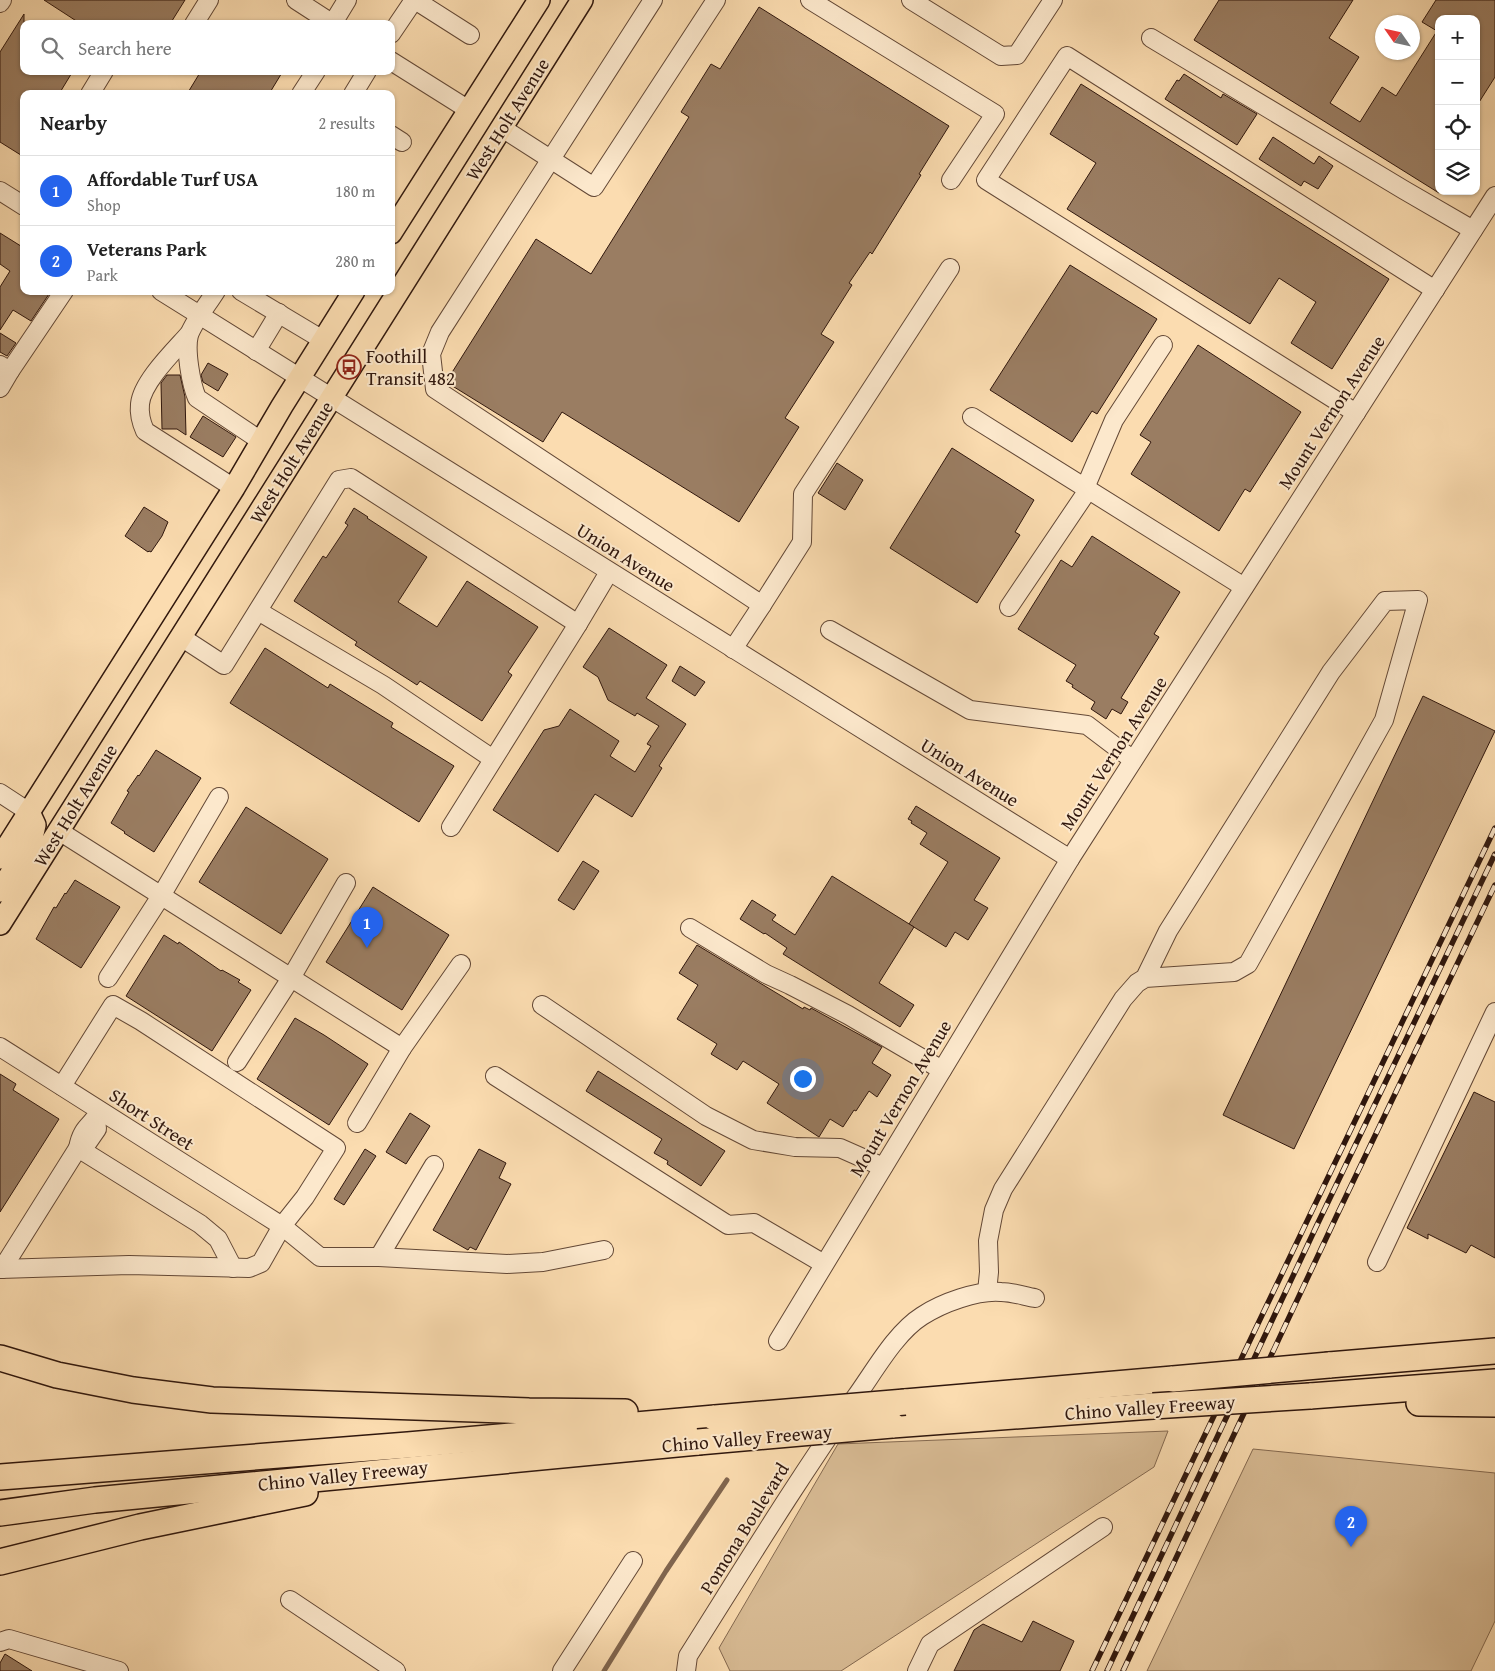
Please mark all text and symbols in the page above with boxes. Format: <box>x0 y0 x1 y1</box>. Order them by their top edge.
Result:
north arrow <box>1375 15 1420 60</box>
map controls <box>1435 15 1480 195</box>
button: + <box>1435 15 1480 60</box>
search box <box>20 20 395 75</box>
icon: search <box>38 34 66 62</box>
text: Search here <box>78 34 172 62</box>
street label: West Holt Avenue <box>458 52 556 186</box>
button: − <box>1435 60 1480 105</box>
button: locate <box>1435 105 1480 150</box>
text: Nearby <box>40 107 107 138</box>
text: 2 results <box>318 111 375 135</box>
button: layers <box>1435 150 1480 195</box>
text: Affordable Turf USA <box>87 165 258 193</box>
text: 1 <box>52 179 60 203</box>
text: 180 m <box>335 179 375 203</box>
text: Shop <box>87 193 121 217</box>
text: Veterans Park <box>87 235 207 263</box>
text: 2 <box>52 249 60 273</box>
text: 280 m <box>335 249 375 273</box>
text: Park <box>87 263 118 287</box>
street label: Mount Vernon Avenue <box>1271 329 1391 495</box>
place label: Foothill Transit 482 <box>366 342 455 392</box>
bus stop icon: Foothill Transit 482 <box>336 354 362 380</box>
street label: West Holt Avenue <box>242 395 340 529</box>
street label: Union Avenue <box>571 516 681 598</box>
street label: Mount Vernon Avenue <box>1053 670 1173 836</box>
street label: Union Avenue <box>915 731 1025 813</box>
street label: West Holt Avenue <box>26 738 124 872</box>
pin: 1 <box>351 907 383 948</box>
street label: Mount Vernon Avenue <box>842 1014 958 1182</box>
your location <box>790 1066 816 1092</box>
street label: Short Street <box>104 1081 200 1157</box>
street label: Chino Valley Freeway <box>1064 1387 1237 1427</box>
street label: Chino Valley Freeway <box>661 1417 834 1459</box>
street label: Chino Valley Freeway <box>257 1452 430 1498</box>
street label: Pomona Boulevard <box>692 1456 796 1599</box>
pin: 2 <box>1335 1506 1367 1547</box>

